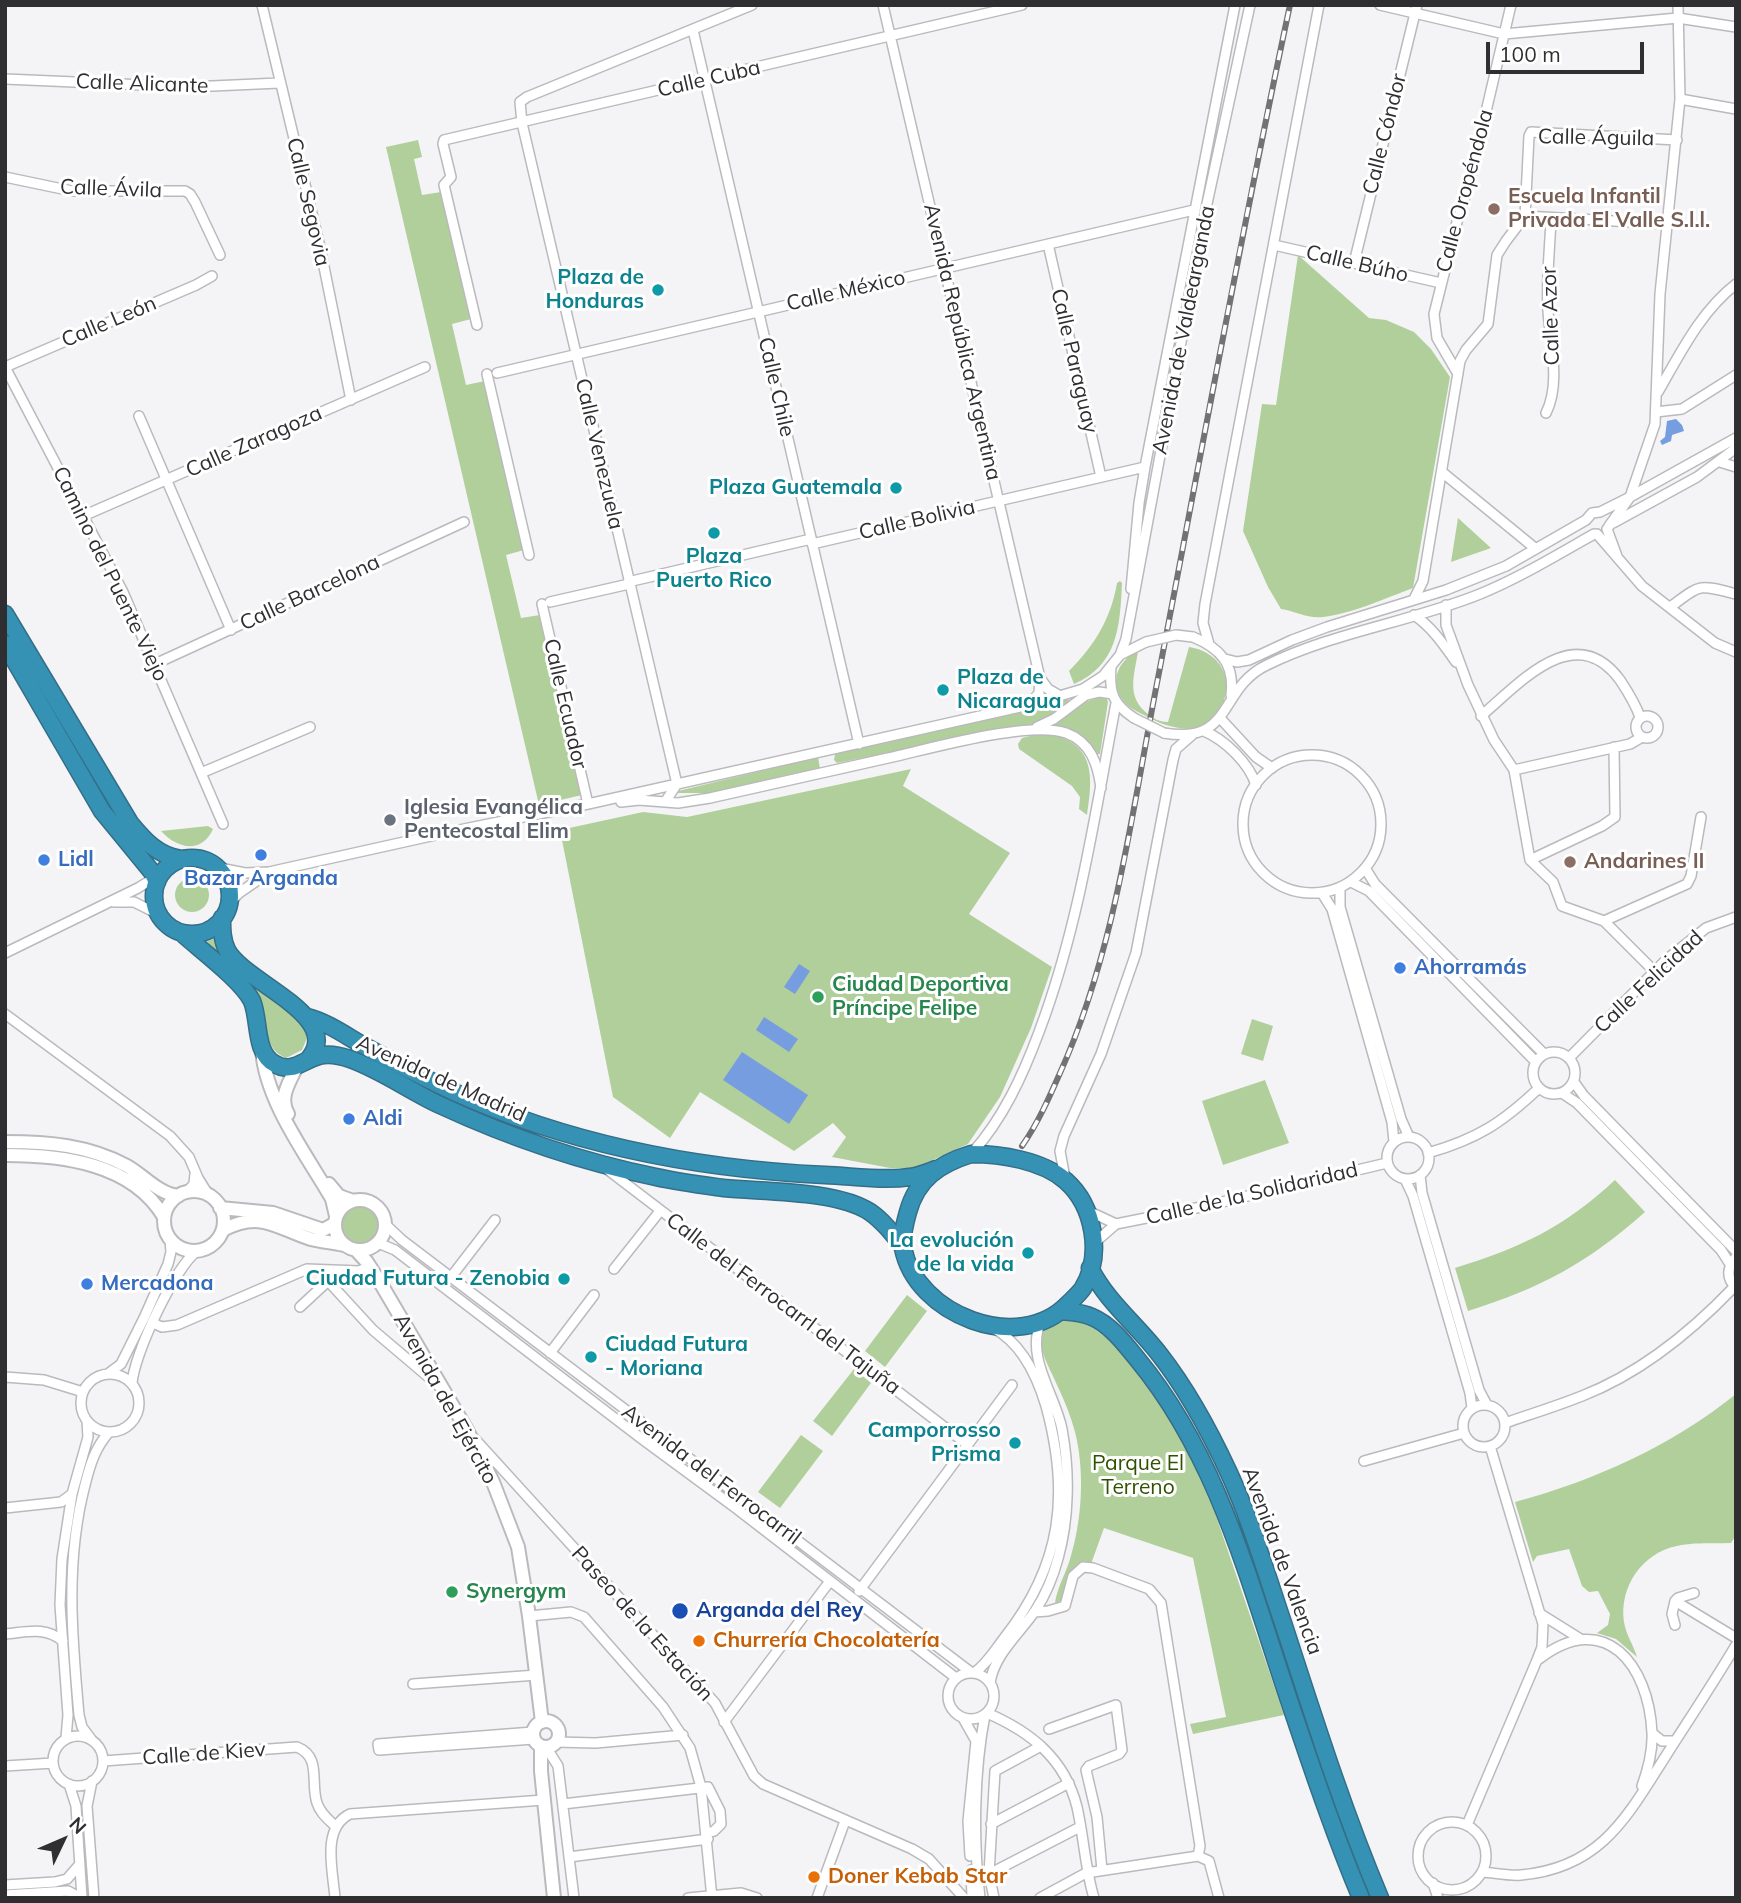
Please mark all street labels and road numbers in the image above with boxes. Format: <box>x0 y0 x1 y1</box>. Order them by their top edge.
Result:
street label: Calle Cuba <box>655 55 763 103</box>
street label: Calle Alicante <box>75 69 209 99</box>
street label: Calle Cóndor <box>1358 71 1412 197</box>
street label: Calle Oropéndola <box>1431 107 1499 275</box>
street label: Calle Águila <box>1538 124 1654 152</box>
street label: Calle Segovia <box>281 135 335 269</box>
street label: Calle Ávila <box>60 175 162 203</box>
street label: Avenida República Argentina <box>918 201 1006 483</box>
street label: Avenida de Valdearganda <box>1148 204 1220 456</box>
street label: Calle Búho <box>1303 240 1411 288</box>
street label: Calle México <box>784 265 908 317</box>
street label: Calle Azor <box>1537 266 1565 366</box>
street label: Calle Paraguay <box>1045 286 1103 436</box>
street label: Calle León <box>58 291 160 353</box>
street label: Calle Chile <box>752 335 800 439</box>
street label: Calle Venezuela <box>569 376 629 532</box>
street label: Calle Zaragoza <box>182 401 326 483</box>
street label: Camino del Puente Viejo <box>47 462 173 686</box>
street label: Calle Bolivia <box>856 494 978 546</box>
street label: Calle Barcelona <box>236 550 384 636</box>
street label: Calle Ecuador <box>538 636 592 772</box>
street label: Calle Felicidad <box>1589 925 1709 1039</box>
street label: Avenida de Madrid <box>352 1030 530 1128</box>
street label: Calle de la Solidaridad <box>1144 1157 1360 1231</box>
street label: Calle del Ferrocarrl del Tajuña <box>661 1208 905 1400</box>
street label: Avenida del Ejército <box>388 1310 502 1488</box>
street label: Avenida del Ferrocarril <box>616 1399 806 1551</box>
street label: Avenida de Valencia <box>1236 1464 1328 1658</box>
street label: Paseo de la Estación <box>566 1541 718 1707</box>
street label: Calle de Kiev <box>141 1737 267 1771</box>

